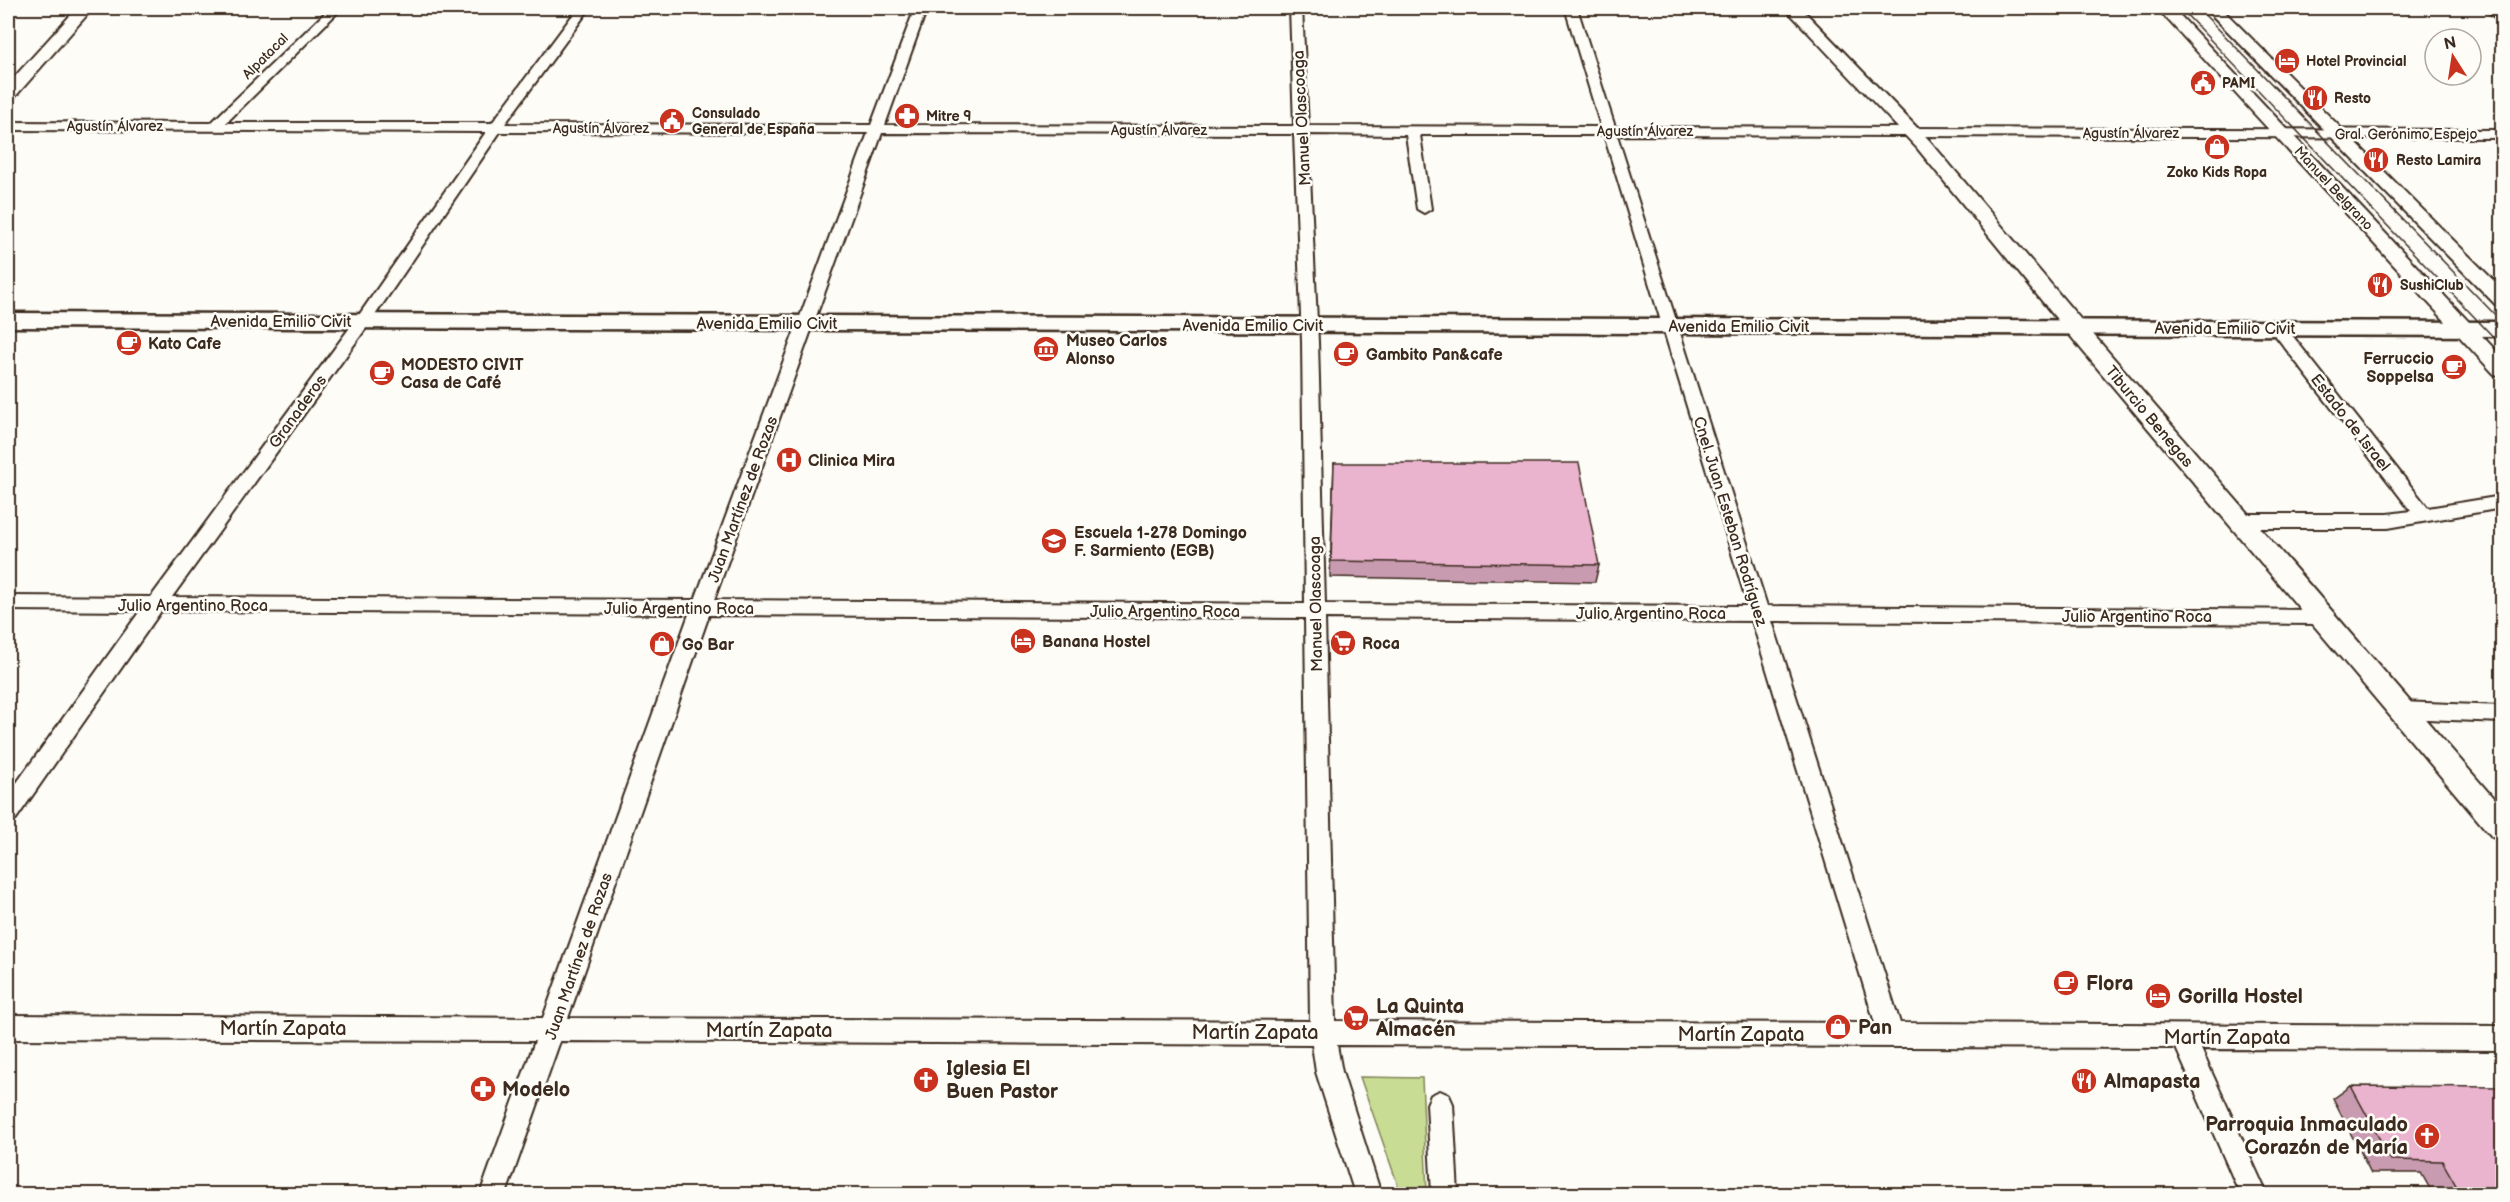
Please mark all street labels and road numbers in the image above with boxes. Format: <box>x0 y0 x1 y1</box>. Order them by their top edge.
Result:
street label: Alpatacal <box>239 30 292 83</box>
street label: Manuel Olascoaga <box>1289 50 1316 186</box>
street label: Agustín Álvarez <box>67 117 164 135</box>
street label: Agustín Álvarez <box>553 119 650 137</box>
street label: Agustín Álvarez <box>1111 121 1208 139</box>
street label: Agustín Álvarez <box>1597 122 1694 140</box>
street label: Agustín Álvarez <box>2083 124 2180 142</box>
street label: Gral. Gerónimo Espejo <box>2335 126 2477 143</box>
street label: Manuel Belgrano <box>2290 143 2377 234</box>
street label: Avenida Emilio Civit <box>211 313 351 332</box>
street label: Avenida Emilio Civit <box>697 315 837 334</box>
street label: Avenida Emilio Civit <box>1183 317 1323 336</box>
street label: Avenida Emilio Civit <box>1669 318 1809 337</box>
street label: Avenida Emilio Civit <box>2155 320 2295 339</box>
street label: Tiburcio Benegas <box>2101 362 2197 472</box>
street label: Estado de Israel <box>2306 371 2394 475</box>
street label: Granaderos <box>265 372 331 452</box>
street label: Juan Martínez de Rozas <box>704 414 782 585</box>
street label: Cnel. Juan Esteban Rodríguez <box>1689 414 1771 629</box>
street label: Manuel Olascoaga <box>1306 536 1327 672</box>
street label: Julio Argentino Roca <box>118 597 268 616</box>
street label: Julio Argentino Roca <box>604 600 754 619</box>
street label: Julio Argentino Roca <box>1090 603 1240 622</box>
street label: Julio Argentino Roca <box>1576 605 1726 624</box>
street label: Julio Argentino Roca <box>2062 608 2212 627</box>
street label: Juan Martínez de Rozas <box>542 870 617 1042</box>
street label: Martín Zapata <box>220 1017 346 1041</box>
street label: Martín Zapata <box>706 1019 832 1043</box>
street label: Martín Zapata <box>1192 1021 1318 1045</box>
street label: Martín Zapata <box>1678 1023 1804 1047</box>
street label: Martín Zapata <box>2164 1026 2290 1050</box>

